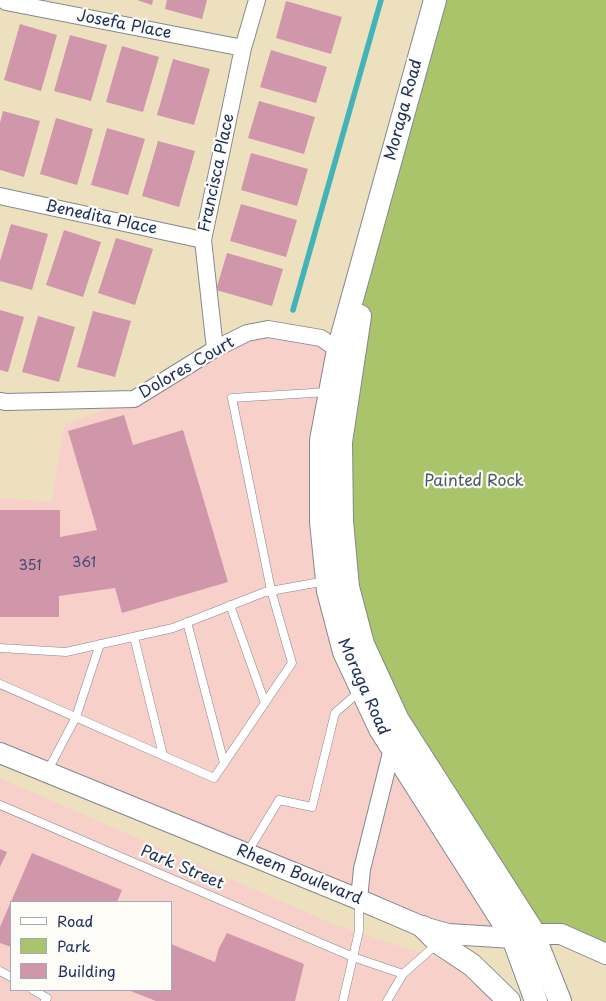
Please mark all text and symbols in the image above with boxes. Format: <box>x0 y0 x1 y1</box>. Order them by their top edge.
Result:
street label: Josefa Place <box>75 6 173 44</box>
street label: Moraga Road <box>381 57 427 163</box>
street label: Francisca Place <box>195 112 239 234</box>
street label: Benedita Place <box>43 197 159 239</box>
street label: Dolores Court <box>136 333 238 403</box>
park label: Painted Rock <box>424 472 524 492</box>
house number: 361 <box>72 555 96 571</box>
house number: 351 <box>19 558 41 574</box>
street label: Moraga Road <box>333 636 393 738</box>
street label: Rheem Boulevard <box>233 841 365 909</box>
street label: Park Street <box>137 842 227 894</box>
legend <box>10 901 172 991</box>
text: Road <box>57 909 93 932</box>
text: Park <box>57 934 91 957</box>
text: Building <box>57 959 116 982</box>

